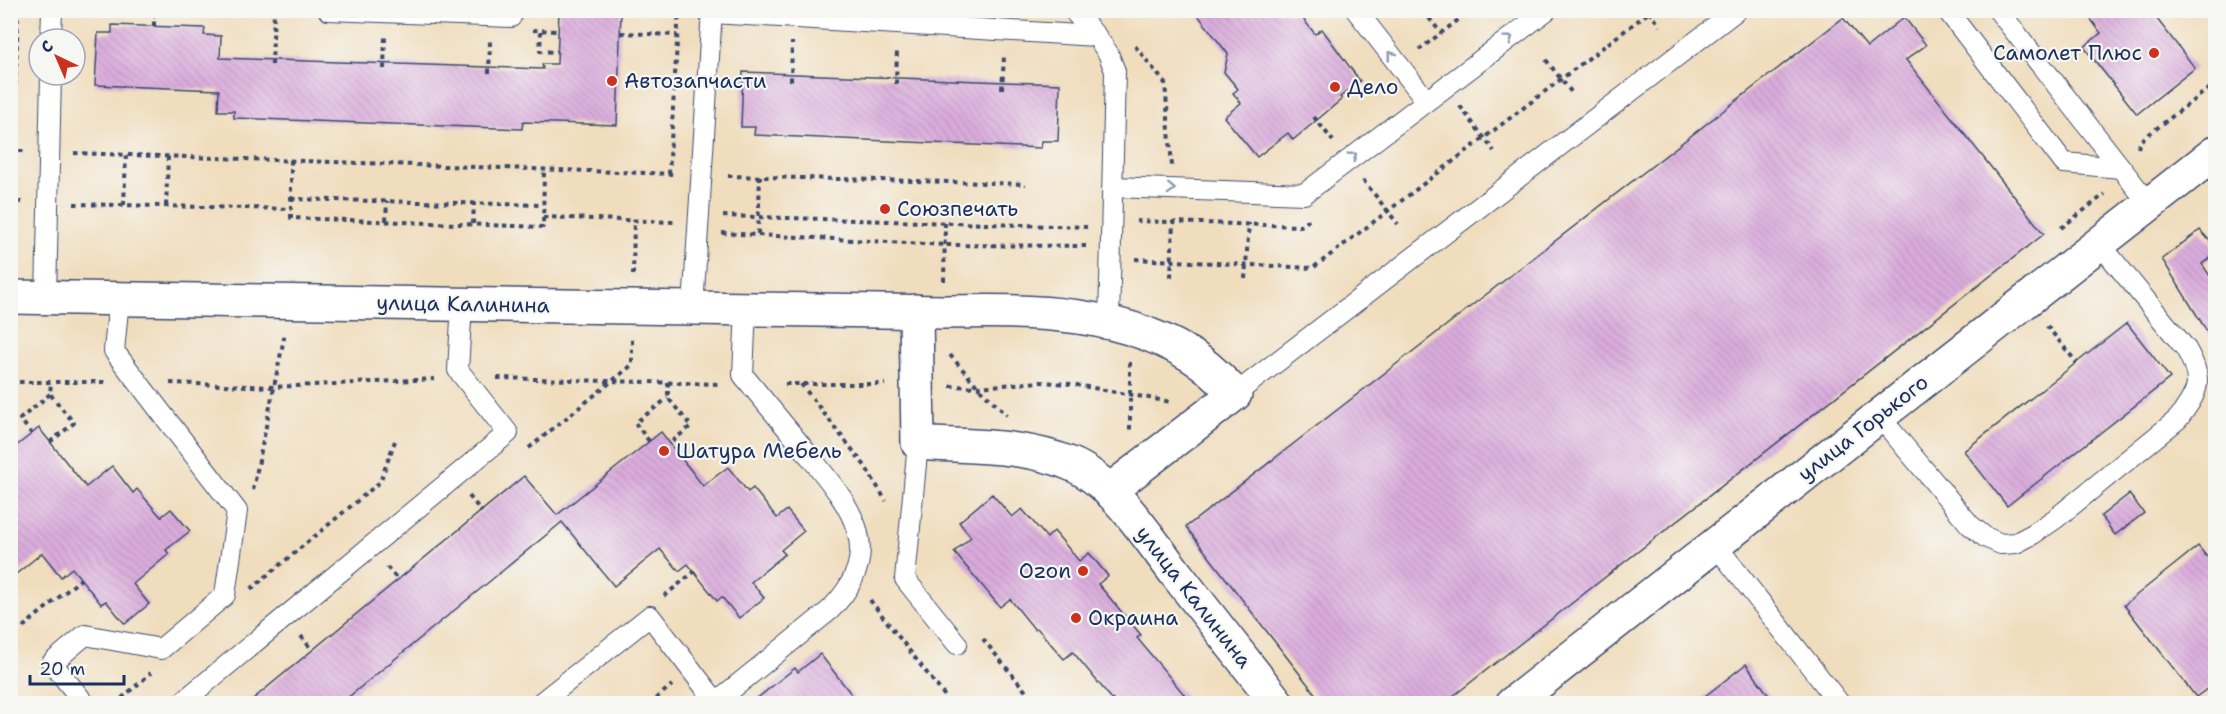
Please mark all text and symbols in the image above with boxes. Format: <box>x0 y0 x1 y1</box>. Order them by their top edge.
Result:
north arrow <box>27 27 87 87</box>
text: С <box>36 35 58 58</box>
one-way arrow <box>1502 35 1513 46</box>
place label: Самолет Плюс <box>1993 39 2142 67</box>
marker: Самолет Плюс <box>2147 46 2161 60</box>
one-way arrow <box>1388 51 1399 62</box>
place label: Автозапчасти <box>624 67 767 95</box>
place label: Дело <box>1347 73 1398 101</box>
marker: Автозапчасти <box>605 74 619 88</box>
marker: Дело <box>1328 80 1342 94</box>
one-way arrow <box>1346 152 1357 163</box>
one-way arrow <box>1167 183 1176 195</box>
place label: Союзпечать <box>897 195 1018 223</box>
marker: Союзпечать <box>878 202 892 216</box>
street label: улица Калинина <box>376 288 550 320</box>
street label: улица Горького <box>1792 368 1934 488</box>
place label: Шатура Мебель <box>676 437 842 465</box>
marker: Шатура Мебель <box>657 444 671 458</box>
street label: улица Калинина <box>1130 520 1258 674</box>
place label: Ozon <box>1019 557 1071 585</box>
marker: Ozon <box>1076 564 1090 578</box>
place label: Окраина <box>1088 604 1178 632</box>
marker: Окраина <box>1069 611 1083 625</box>
scale bar <box>30 648 124 686</box>
text: 20 m <box>39 657 85 681</box>

